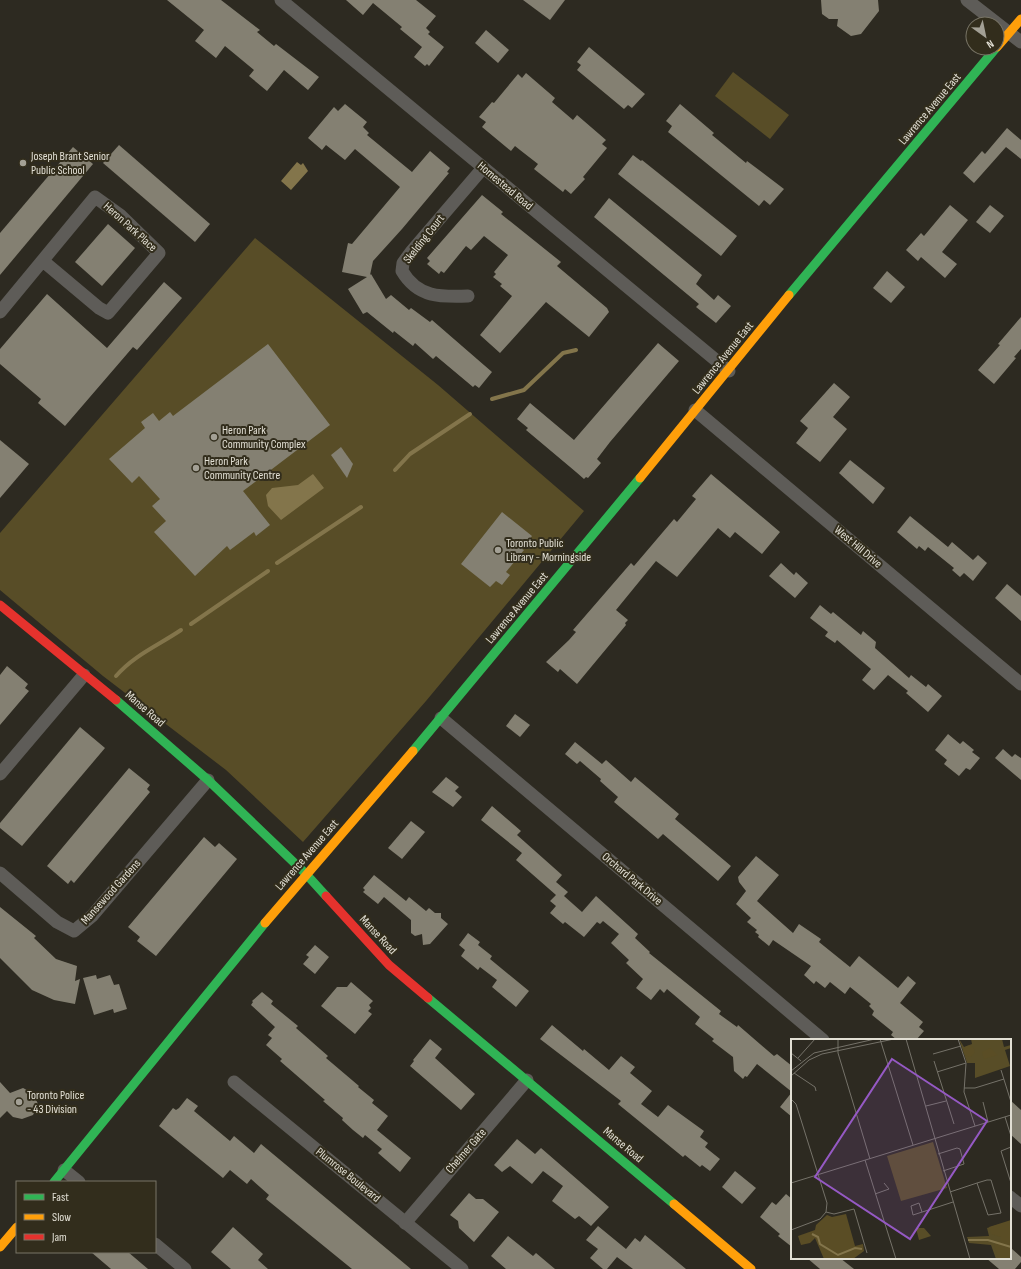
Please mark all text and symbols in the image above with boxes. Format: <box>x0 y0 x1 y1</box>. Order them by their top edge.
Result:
north arrow <box>965 16 1005 56</box>
text: N <box>984 37 996 51</box>
street label: Lawrence Avenue East <box>896 70 965 148</box>
place label: Joseph Brant Senior Public School <box>30 149 110 178</box>
marker: Joseph Brant Senior Public School <box>18 158 28 168</box>
street label: Homestead Road <box>474 158 536 214</box>
street label: Heron Park Place <box>100 199 160 255</box>
street label: Skelding Court <box>400 211 448 267</box>
street label: Lawrence Avenue East <box>689 318 757 397</box>
place label: Heron Park Community Complex <box>222 423 306 452</box>
marker: Heron Park Community Complex <box>209 432 219 442</box>
place label: Heron Park Community Centre <box>204 454 280 483</box>
marker: Heron Park Community Centre <box>191 463 201 473</box>
street label: West Hill Drive <box>831 523 885 571</box>
place label: Toronto Public Library - Morningside <box>506 536 591 565</box>
marker: Toronto Public Library - Morningside <box>493 545 503 555</box>
street label: Lawrence Avenue East <box>483 569 552 647</box>
street label: Manse Road <box>122 688 168 730</box>
street label: Lawrence Avenue East <box>272 816 342 894</box>
street label: Orchard Park Drive <box>599 849 665 909</box>
street label: Mansewood Gardens <box>78 856 144 928</box>
street label: Manse Road <box>356 912 400 958</box>
inset map <box>791 1039 1011 1259</box>
place label: Toronto Police - 43 Division <box>27 1088 84 1117</box>
marker: Toronto Police - 43 Division <box>14 1097 24 1107</box>
street label: Manse Road <box>600 1124 646 1166</box>
street label: Chelmer Gate <box>442 1125 490 1177</box>
street label: Plumrose Boulevard <box>313 1144 383 1206</box>
legend <box>16 1181 156 1253</box>
text: Fast <box>52 1190 69 1205</box>
text: Slow <box>52 1210 71 1225</box>
text: Jam <box>51 1230 67 1245</box>

